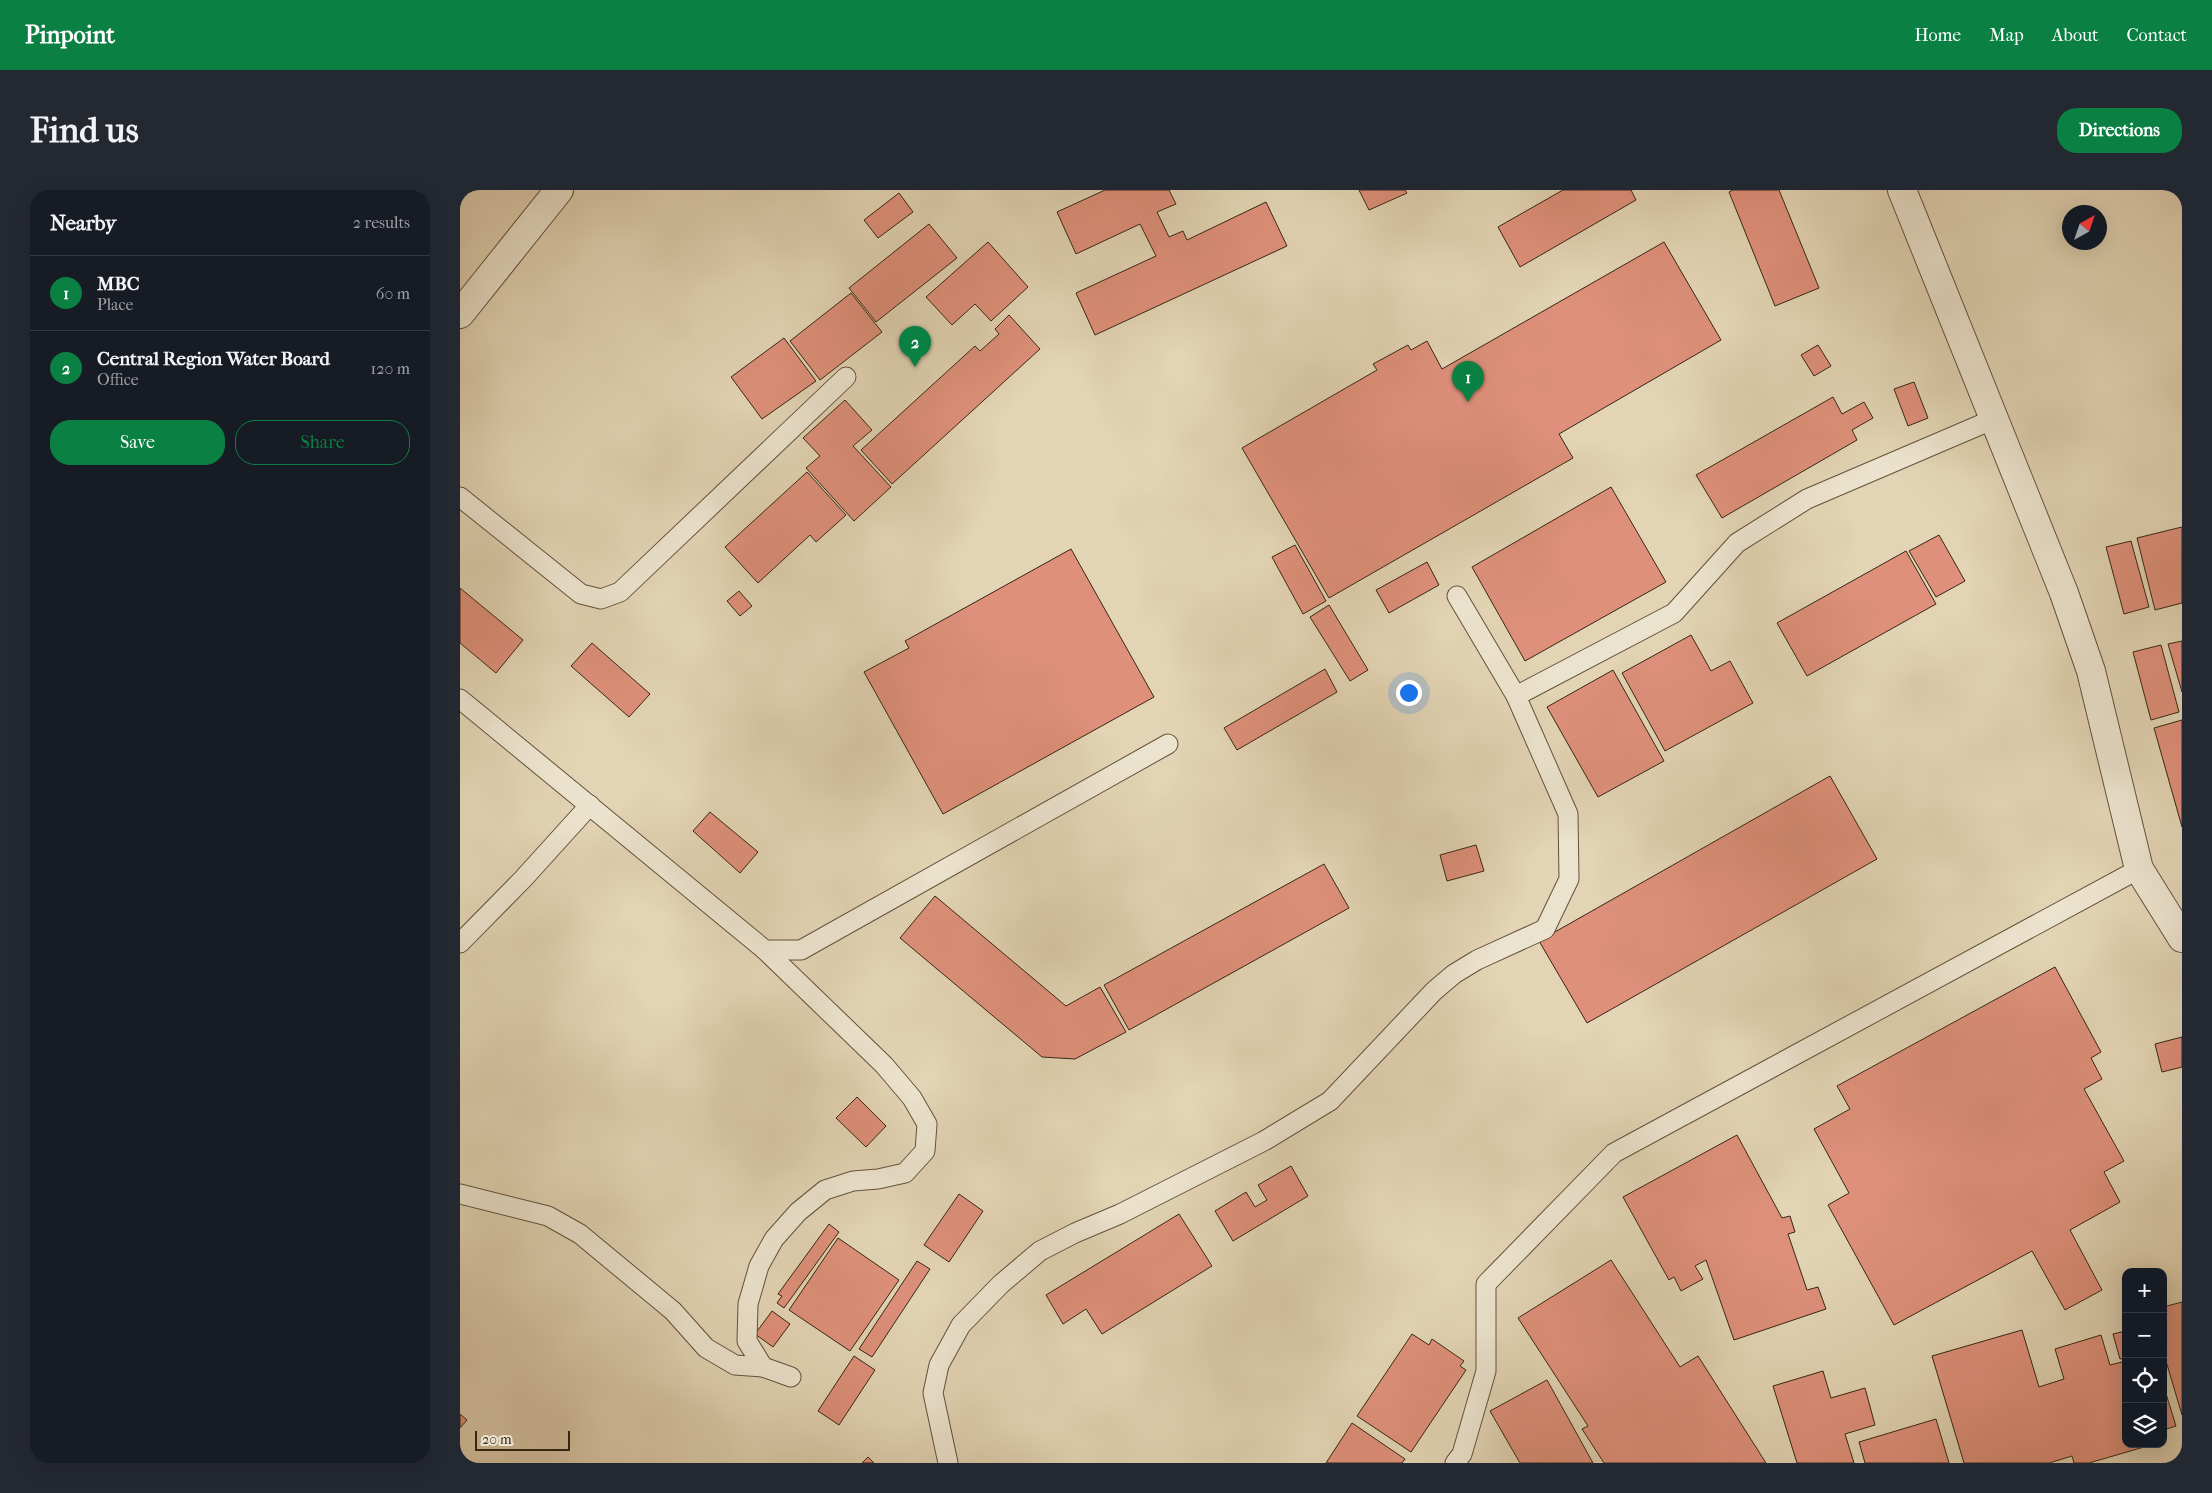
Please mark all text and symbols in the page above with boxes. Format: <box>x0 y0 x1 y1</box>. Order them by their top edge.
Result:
text: Pinpoint <box>25 21 115 49</box>
text: Home <box>1914 25 1961 46</box>
text: Map <box>1989 25 2024 46</box>
text: About <box>2052 25 2098 46</box>
text: Contact <box>2126 25 2187 46</box>
button: Directions <box>2057 108 2182 153</box>
text: Find us <box>30 110 139 151</box>
north arrow <box>2062 205 2107 250</box>
text: Nearby <box>50 211 116 235</box>
text: 2 results <box>353 213 410 232</box>
text: MBC <box>97 273 140 295</box>
text: 1 <box>63 284 69 303</box>
text: 60 m <box>376 284 410 303</box>
text: Place <box>97 295 133 314</box>
pin: 2 <box>899 326 931 367</box>
text: Central Region Water Board <box>97 348 330 370</box>
text: 2 <box>62 359 70 378</box>
text: 120 m <box>371 359 410 378</box>
pin: 1 <box>1452 361 1484 402</box>
text: Office <box>97 370 139 389</box>
button: Save <box>50 420 225 465</box>
button: Share <box>235 420 410 465</box>
your location <box>1396 680 1422 706</box>
map controls <box>2122 1268 2167 1448</box>
button: + <box>2122 1268 2167 1313</box>
button: − <box>2122 1313 2167 1358</box>
button: locate <box>2122 1358 2167 1403</box>
button: layers <box>2122 1403 2167 1448</box>
scale bar <box>475 1428 570 1451</box>
text: 20 m <box>482 1431 512 1448</box>

